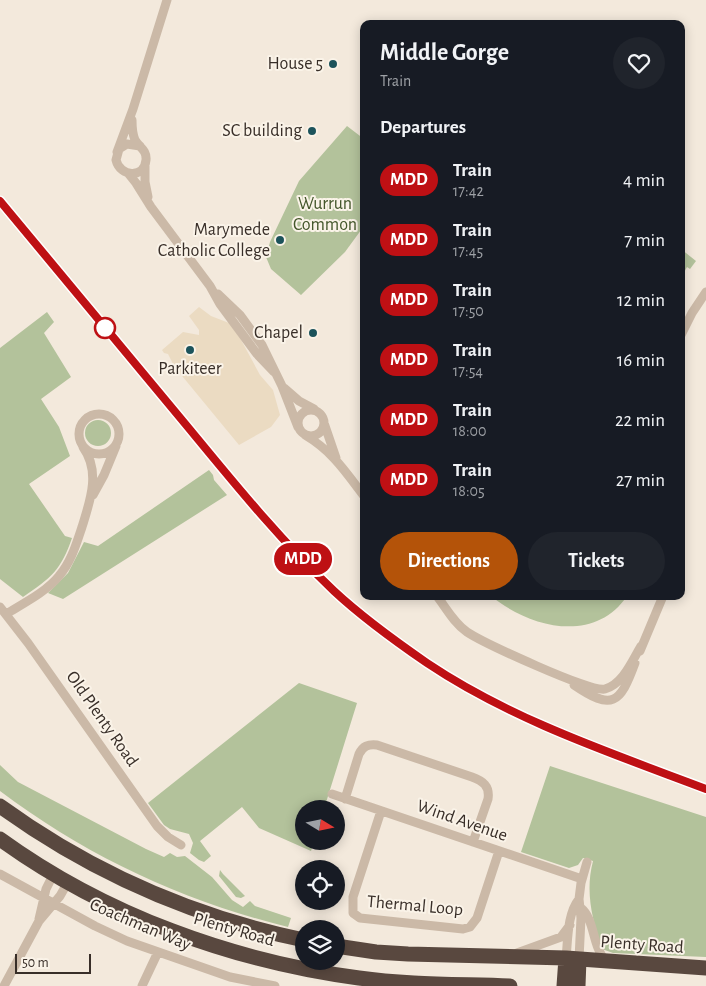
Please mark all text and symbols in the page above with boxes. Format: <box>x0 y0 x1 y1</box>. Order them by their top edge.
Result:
button: heart <box>613 37 665 89</box>
text: Middle Gorge <box>380 41 509 65</box>
place label: House 5 <box>268 55 323 73</box>
marker: House 5 <box>327 58 339 70</box>
text: Train <box>380 73 411 89</box>
text: Departures <box>380 118 466 137</box>
place label: SC building <box>222 122 302 140</box>
marker: SC building <box>306 125 318 137</box>
text: Train <box>453 161 492 180</box>
text: MDD <box>390 171 428 189</box>
text: 4 min <box>623 171 665 190</box>
text: 17:42 <box>453 183 484 199</box>
park label: Wurrun Common <box>293 195 357 234</box>
place label: Marymede Catholic College <box>158 221 270 260</box>
text: Train <box>453 221 492 240</box>
text: MDD <box>390 231 428 249</box>
text: 7 min <box>624 231 665 250</box>
marker: Marymede Catholic College <box>274 234 286 246</box>
text: 17:45 <box>453 243 483 259</box>
text: Train <box>453 281 492 300</box>
text: MDD <box>390 291 428 309</box>
text: 12 min <box>617 291 665 310</box>
text: 17:50 <box>453 303 484 319</box>
unlabelled marker <box>94 317 116 339</box>
place label: Chapel <box>254 324 303 342</box>
marker: Chapel <box>307 327 319 339</box>
text: Train <box>453 341 492 360</box>
marker: Parkiteer <box>184 344 196 356</box>
text: MDD <box>390 351 428 369</box>
text: 16 min <box>617 351 665 370</box>
place label: Parkiteer <box>158 360 222 378</box>
text: 17:54 <box>453 363 483 379</box>
text: Train <box>453 401 492 420</box>
text: MDD <box>390 411 428 429</box>
text: 22 min <box>615 411 665 430</box>
text: 18:00 <box>453 423 487 439</box>
text: Train <box>453 461 492 480</box>
text: MDD <box>390 471 428 489</box>
text: 27 min <box>616 471 665 490</box>
text: 18:05 <box>453 483 485 499</box>
button: Directions <box>380 532 518 590</box>
button: Tickets <box>528 532 665 590</box>
line badge: MDD <box>274 543 332 575</box>
text: MDD <box>284 550 322 568</box>
street label: Old Plenty Road <box>63 668 141 770</box>
street label: Wind Avenue <box>414 797 510 845</box>
north arrow <box>295 800 345 850</box>
map controls <box>295 800 345 970</box>
button: locate <box>295 860 345 910</box>
street label: Thermal Loop <box>366 893 464 919</box>
street label: Coachman Way <box>87 896 193 954</box>
street label: Plenty Road <box>191 910 277 950</box>
button: layers <box>295 920 345 970</box>
street label: Plenty Road <box>600 933 684 957</box>
scale bar <box>15 951 91 974</box>
text: 50 m <box>22 956 49 970</box>

